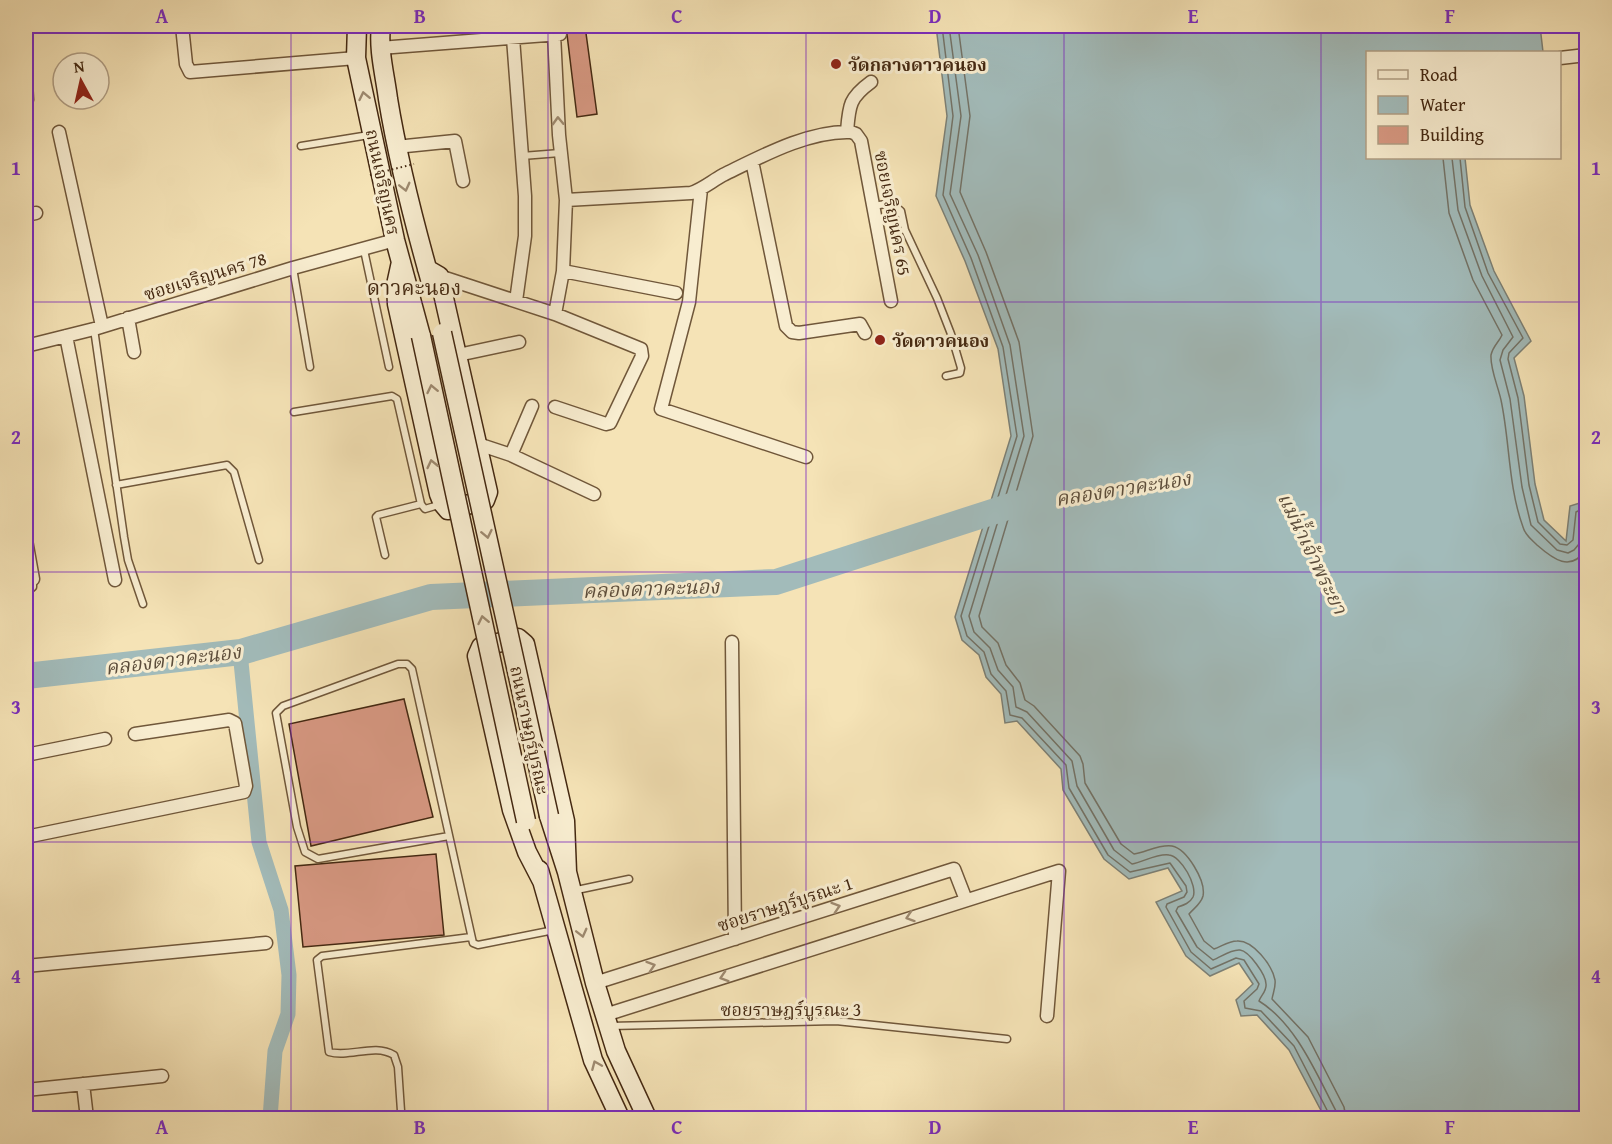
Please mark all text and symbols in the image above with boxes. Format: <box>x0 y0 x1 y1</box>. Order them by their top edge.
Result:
text: A <box>156 1 169 30</box>
text: B <box>414 1 426 30</box>
text: C <box>671 1 683 30</box>
text: D <box>928 1 942 30</box>
text: E <box>1188 1 1199 30</box>
text: F <box>1445 1 1455 30</box>
north arrow <box>51 51 111 111</box>
place label: วัดกลางดาวคนอง <box>848 51 987 78</box>
legend <box>1366 51 1561 159</box>
text: N <box>72 53 86 79</box>
marker: วัดกลางดาวคนอง <box>829 57 843 71</box>
text: Road <box>1420 61 1458 88</box>
one-way arrow <box>358 91 371 101</box>
text: Water <box>1420 91 1466 118</box>
one-way arrow <box>552 117 565 126</box>
text: Building <box>1420 121 1484 148</box>
street label: ถนนเจริญนคร <box>359 126 407 238</box>
street label: ซอยเจริญนคร 65 <box>868 148 918 278</box>
text: 1 <box>11 153 21 182</box>
text: 1 <box>1591 153 1601 182</box>
one-way arrow <box>397 182 410 192</box>
street label: ซอยเจริญนคร 78 <box>140 245 270 307</box>
district label: ดาวคะนอง <box>367 272 461 303</box>
place label: วัดดาวคนอง <box>892 327 989 354</box>
marker: วัดดาวคนอง <box>873 333 887 347</box>
one-way arrow <box>427 384 440 394</box>
text: 2 <box>11 422 21 451</box>
text: 2 <box>1591 422 1601 451</box>
one-way arrow <box>426 459 439 469</box>
water label: คลองดาวคะนอง <box>1053 463 1194 513</box>
water label: แม่น้ำเจ้าพระยา <box>1271 487 1356 620</box>
one-way arrow <box>479 528 492 538</box>
water label: คลองดาวคะนอง <box>582 571 721 605</box>
one-way arrow <box>477 616 490 626</box>
water label: คลองดาวคะนอง <box>104 636 243 682</box>
street label: ถนนราษฎร์บูรณะ <box>503 663 557 797</box>
text: 3 <box>11 692 21 721</box>
text: 3 <box>1591 692 1601 721</box>
street label: ซอยราษฎร์บูรณะ 1 <box>714 869 856 939</box>
one-way arrow <box>830 901 841 914</box>
one-way arrow <box>905 910 916 923</box>
one-way arrow <box>575 928 588 938</box>
one-way arrow <box>645 960 656 973</box>
text: 4 <box>11 961 21 990</box>
text: 4 <box>1591 961 1601 990</box>
one-way arrow <box>719 970 730 982</box>
street label: ซอยราษฎร์บูรณะ 3 <box>721 996 861 1023</box>
one-way arrow <box>591 1060 603 1071</box>
text: A <box>156 1112 169 1141</box>
text: B <box>414 1112 426 1141</box>
text: C <box>671 1112 683 1141</box>
text: D <box>928 1112 942 1141</box>
text: E <box>1188 1112 1199 1141</box>
text: F <box>1445 1112 1455 1141</box>

